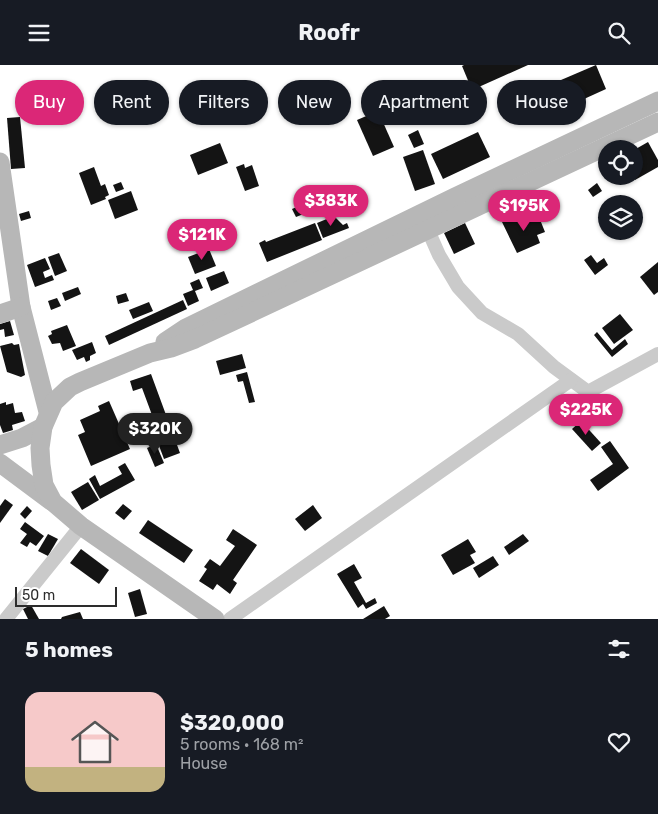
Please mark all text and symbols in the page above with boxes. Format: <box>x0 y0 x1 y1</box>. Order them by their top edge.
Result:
icon: menu <box>25 19 53 47</box>
text: Roofr <box>298 19 360 46</box>
icon: search <box>605 19 633 47</box>
chip: Buy <box>15 80 84 125</box>
chip: Rent <box>94 80 169 125</box>
chip: Filters <box>179 80 268 125</box>
chip: New <box>278 80 351 125</box>
chip: Apartment <box>361 80 487 125</box>
chip: House <box>497 80 586 125</box>
map controls <box>598 140 643 240</box>
button: locate <box>598 140 643 185</box>
pin: $383K <box>296 185 366 227</box>
pin: $195K <box>489 189 559 232</box>
text: $383K <box>304 191 358 210</box>
button: layers <box>598 195 643 240</box>
text: $195K <box>499 196 549 215</box>
pin: $121K <box>167 219 237 261</box>
text: $121K <box>178 225 226 244</box>
pin: $225K <box>551 393 621 436</box>
text: $225K <box>560 400 612 419</box>
pin: $320K <box>120 413 190 455</box>
text: $320K <box>128 419 182 438</box>
scale bar <box>15 584 118 607</box>
text: 50 m <box>22 587 55 604</box>
icon: filters <box>605 635 633 663</box>
text: 5 homes <box>25 637 113 662</box>
text: $320,000 <box>180 710 284 735</box>
icon: home <box>65 712 125 772</box>
icon: heart <box>605 728 633 756</box>
text: 5 rooms · 168 m² <box>180 735 304 754</box>
text: House <box>180 754 227 773</box>

